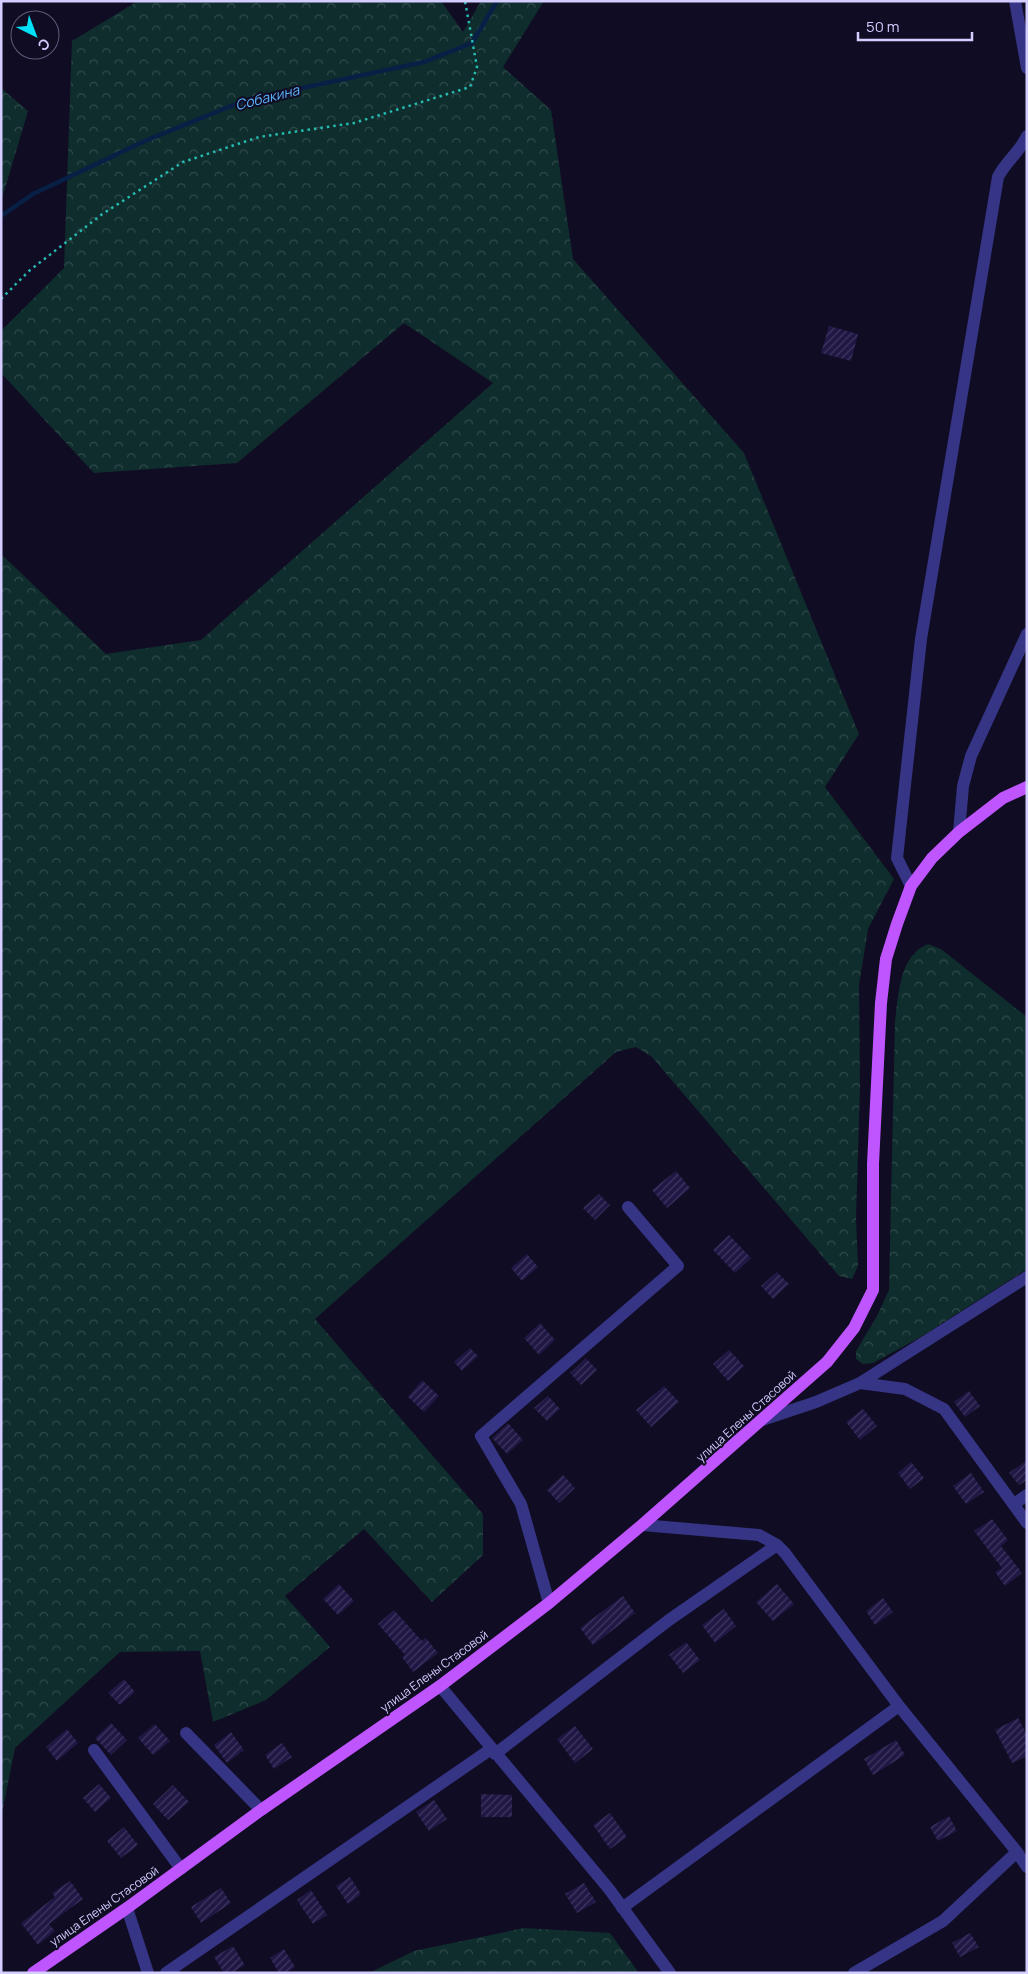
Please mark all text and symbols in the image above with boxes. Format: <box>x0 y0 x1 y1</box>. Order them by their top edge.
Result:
north arrow <box>10 10 60 60</box>
scale bar <box>858 10 972 42</box>
text: 50 m <box>866 16 900 37</box>
text: С <box>34 35 54 56</box>
water label: Собакина <box>233 80 302 114</box>
street label: улица Елены Стасовой <box>692 1366 800 1466</box>
street label: улица Елены Стасовой <box>377 1626 491 1716</box>
street label: улица Елены Стасовой <box>46 1862 162 1950</box>

